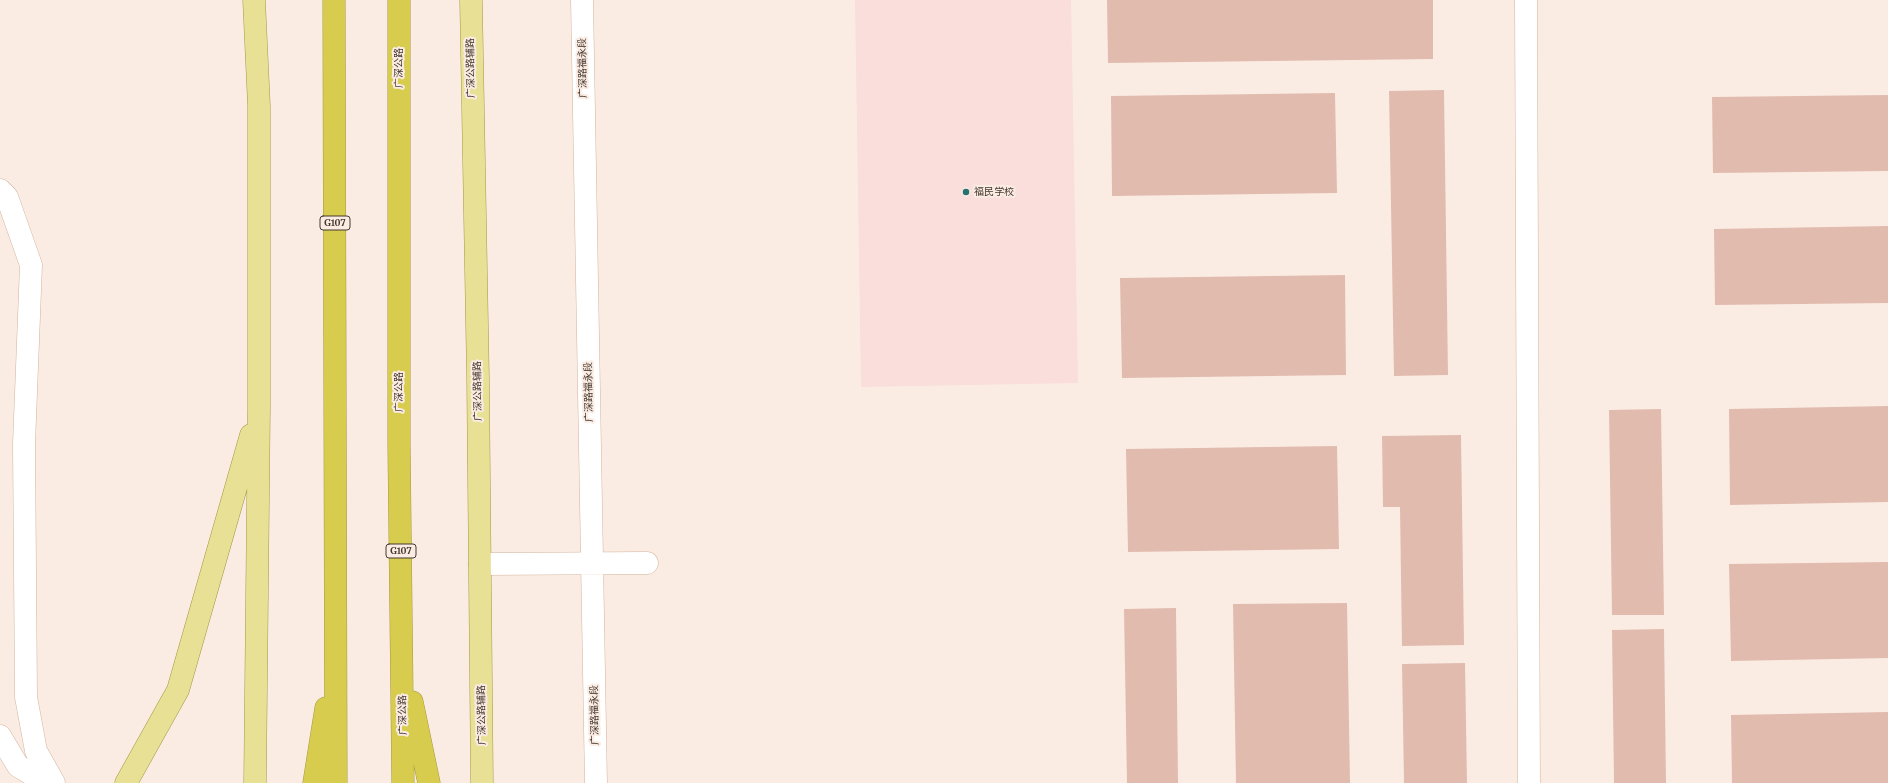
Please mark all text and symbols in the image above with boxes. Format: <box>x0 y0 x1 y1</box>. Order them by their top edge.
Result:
street label: 广深公路辅路 <box>464 38 478 98</box>
street label: 广深路福永段 <box>576 38 590 98</box>
street label: 广深公路 <box>393 48 405 88</box>
place label: 福民学校 <box>974 186 1014 198</box>
marker: 福民学校 <box>961 187 971 197</box>
road number: G107 <box>320 216 350 230</box>
street label: 广深公路辅路 <box>471 361 485 421</box>
street label: 广深路福永段 <box>582 362 596 422</box>
street label: 广深公路 <box>393 372 405 412</box>
road number: G107 <box>386 544 416 558</box>
street label: 广深公路辅路 <box>475 685 489 745</box>
street label: 广深路福永段 <box>588 685 602 745</box>
street label: 广深公路 <box>397 695 409 735</box>

